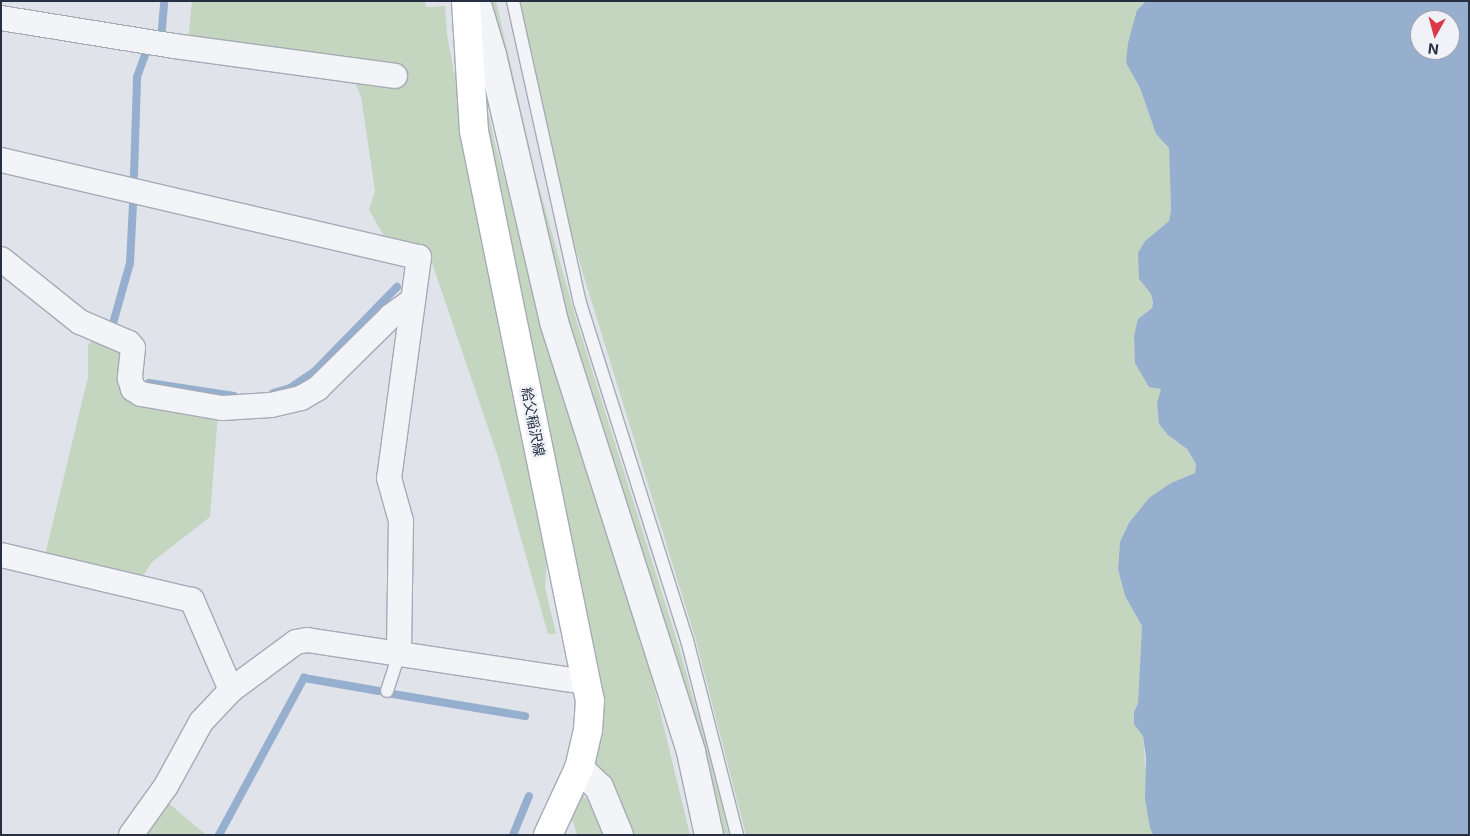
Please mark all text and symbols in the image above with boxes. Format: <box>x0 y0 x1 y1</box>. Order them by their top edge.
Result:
north arrow <box>1410 10 1460 60</box>
text: N <box>1427 40 1440 58</box>
street label: 給父稲沢線 <box>518 386 548 458</box>

